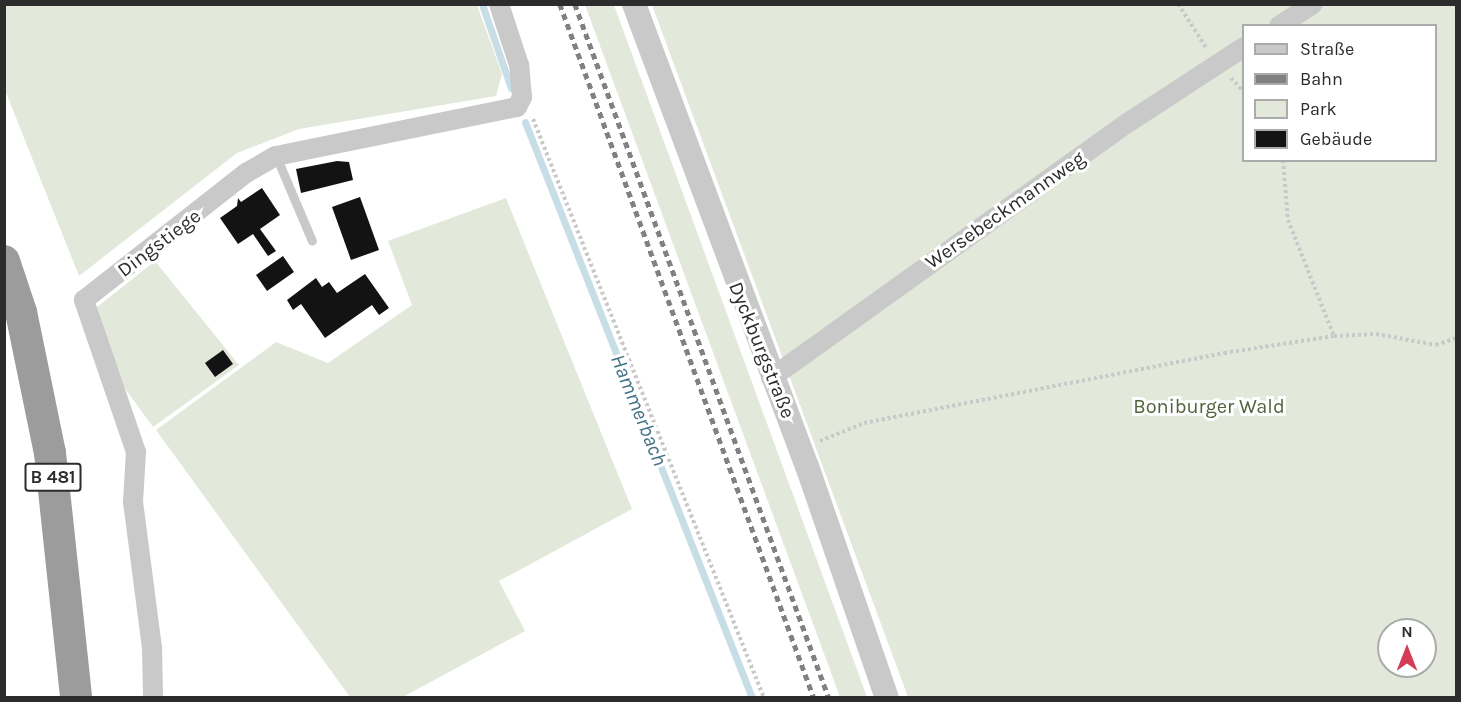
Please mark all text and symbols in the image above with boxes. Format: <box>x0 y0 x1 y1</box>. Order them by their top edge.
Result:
legend <box>1242 24 1437 162</box>
text: Straße <box>1300 38 1354 60</box>
text: Bahn <box>1300 68 1343 90</box>
text: Park <box>1300 98 1337 120</box>
text: Gebäude <box>1300 128 1372 150</box>
street label: Wersebeckmannweg <box>921 146 1089 274</box>
street label: Dingstiege <box>113 204 205 282</box>
street label: Dyckburgstraße <box>724 278 800 422</box>
water label: Hammerbach <box>605 350 673 470</box>
park label: Boniburger Wald <box>1133 394 1285 418</box>
road number: B 481 <box>25 462 82 492</box>
north arrow <box>1377 618 1437 678</box>
text: N <box>1401 622 1413 641</box>

